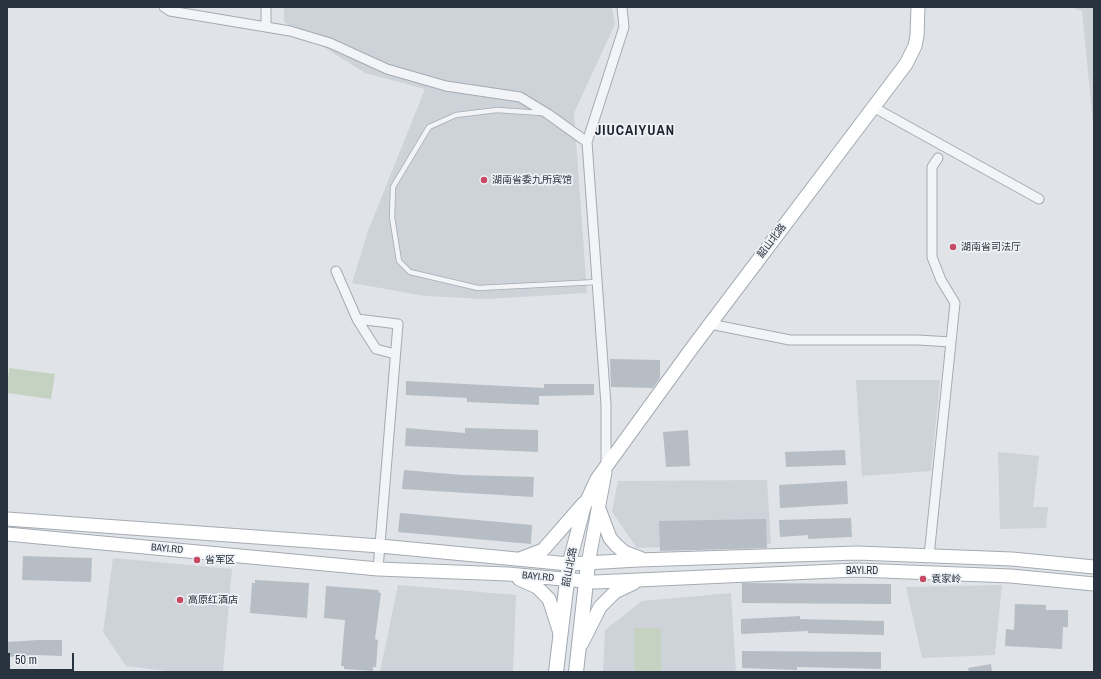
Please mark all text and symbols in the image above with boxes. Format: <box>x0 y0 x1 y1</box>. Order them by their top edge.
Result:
district label: JIUCAIYUAN <box>595 123 675 139</box>
place label: 湖南省委九所宾馆 <box>492 174 572 186</box>
marker: 湖南省委九所宾馆 <box>479 175 489 185</box>
street label: 韶山北路 <box>755 221 789 261</box>
place label: 湖南省司法厅 <box>961 241 1021 253</box>
marker: 湖南省司法厅 <box>948 242 958 252</box>
street label: BAYI.RD <box>150 542 184 556</box>
street label: 韶山北路 <box>560 546 580 588</box>
place label: 省军区 <box>205 554 235 566</box>
marker: 省军区 <box>192 555 202 565</box>
street label: BAYI.RD <box>846 565 878 577</box>
street label: BAYI.RD <box>521 570 555 584</box>
place label: 袁家岭 <box>931 573 961 585</box>
marker: 袁家岭 <box>918 574 928 584</box>
place label: 高原红酒店 <box>188 594 238 606</box>
marker: 高原红酒店 <box>175 595 185 605</box>
scale bar <box>10 645 76 671</box>
text: 50 m <box>15 652 37 668</box>

